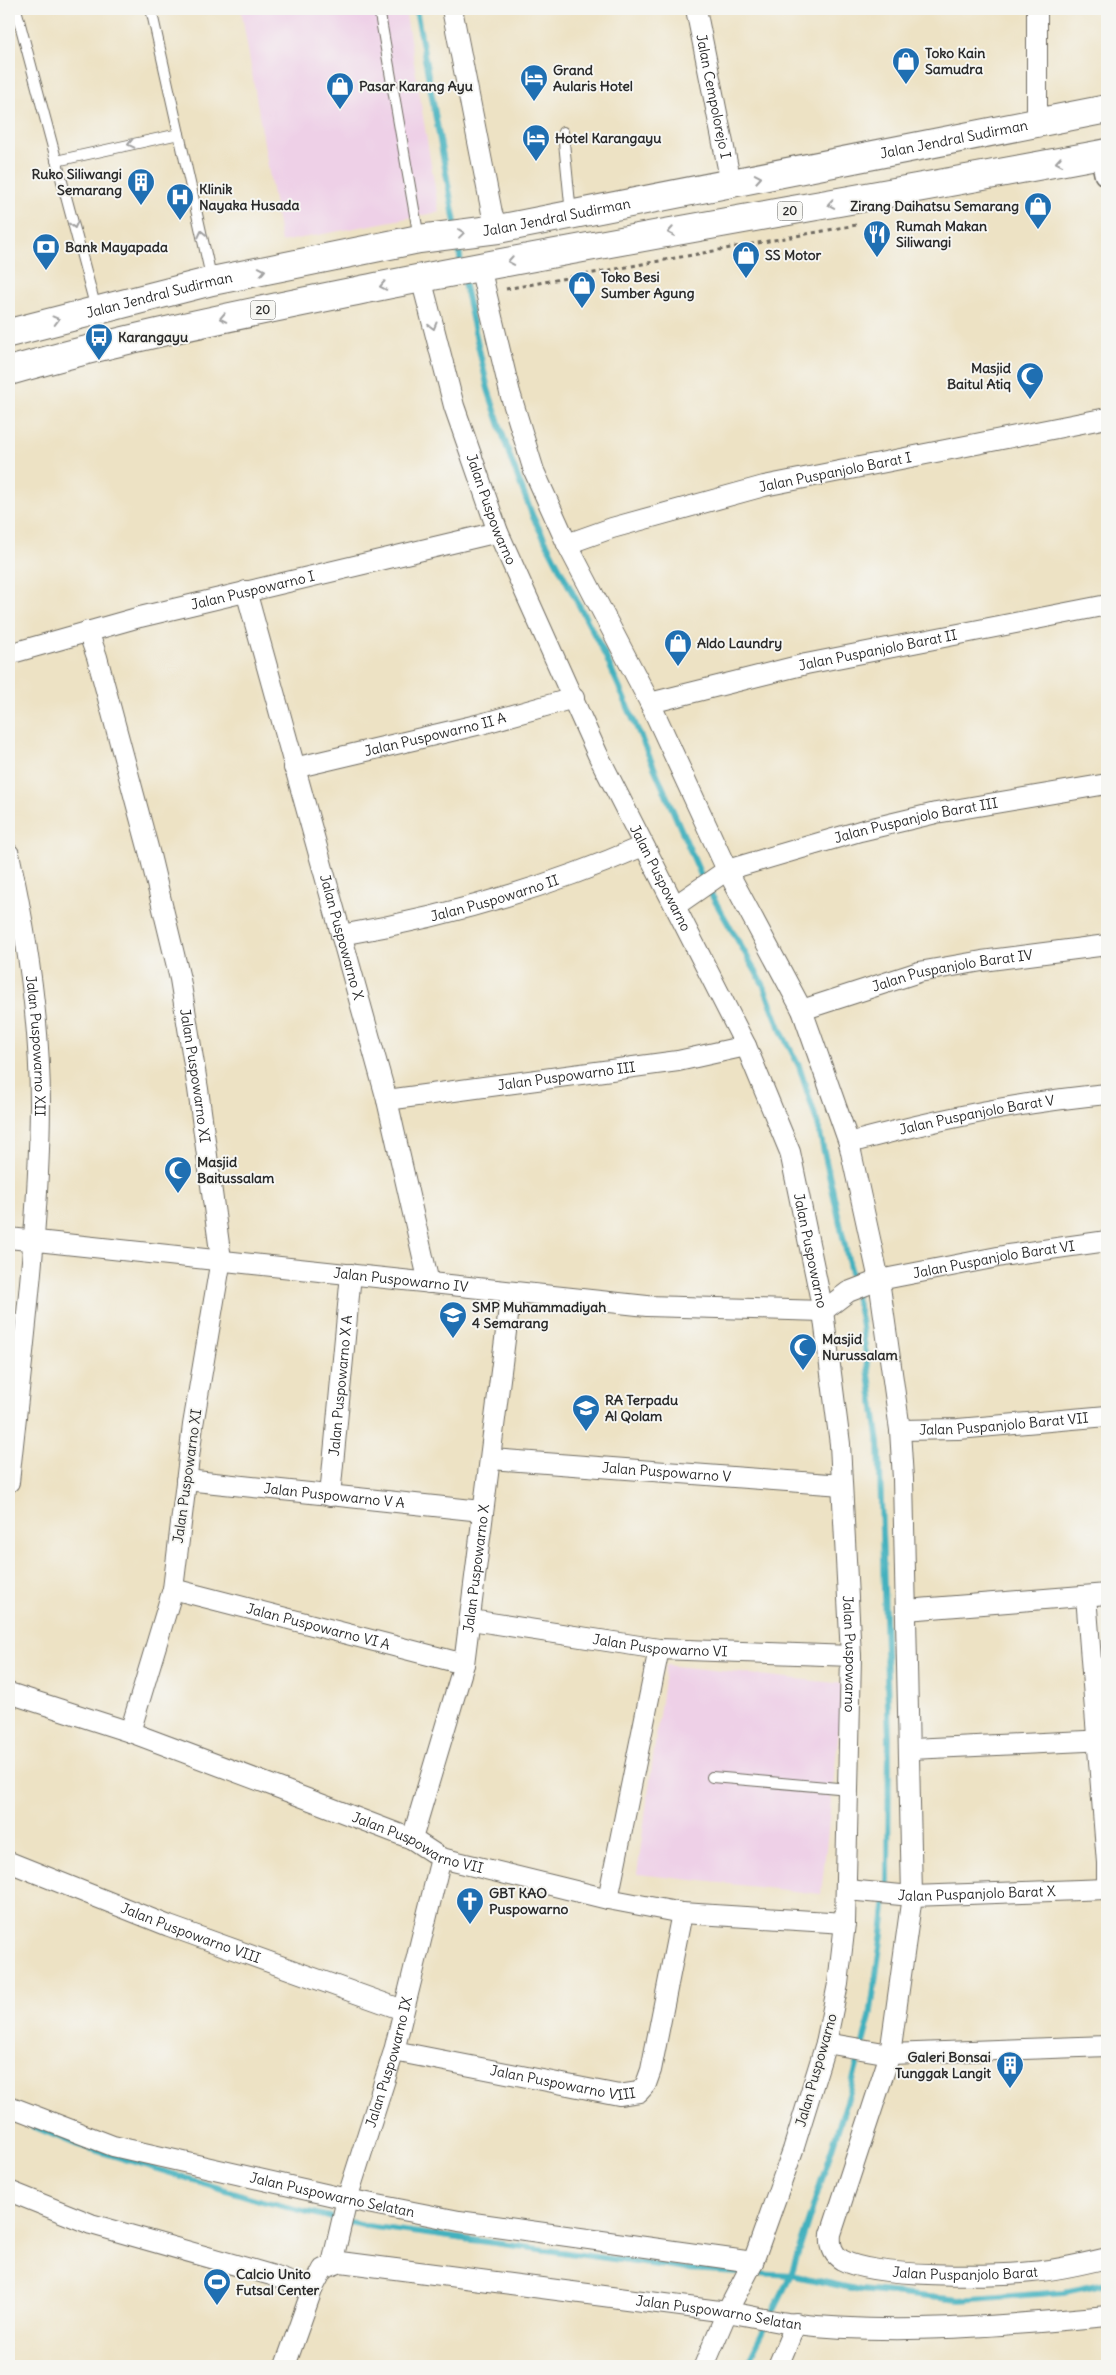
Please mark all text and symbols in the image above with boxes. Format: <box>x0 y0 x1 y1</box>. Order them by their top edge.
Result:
street label: Jalan Cempolorejo I <box>692 32 735 160</box>
place label: Toko Kain Samudra <box>925 44 985 78</box>
shop icon: Toko Kain Samudra <box>891 46 921 85</box>
place label: Grand Aularis Hotel <box>553 61 633 95</box>
hotel icon: Grand Aularis Hotel <box>519 63 549 102</box>
shop icon: Pasar Karang Ayu <box>325 71 355 110</box>
place label: Pasar Karang Ayu <box>359 77 473 95</box>
street label: Jalan Jendral Sudirman <box>878 116 1029 163</box>
hotel icon: Hotel Karangayu <box>521 123 551 162</box>
place label: Hotel Karangayu <box>555 129 661 147</box>
one-way arrow <box>127 138 136 149</box>
one-way arrow <box>1055 156 1064 167</box>
place label: Ruko Siliwangi Semarang <box>32 165 122 199</box>
building icon: Ruko Siliwangi Semarang <box>126 167 156 206</box>
one-way arrow <box>754 174 763 184</box>
place label: Klinik Nayaka Husada <box>199 180 300 214</box>
hospital icon: Klinik Nayaka Husada <box>165 182 195 221</box>
shop icon: Zirang Daihatsu Semarang <box>1023 191 1053 230</box>
street label: Jalan Jendral Sudirman <box>482 194 632 240</box>
place label: Zirang Daihatsu Semarang <box>850 197 1019 215</box>
one-way arrow <box>826 198 835 208</box>
road number: 20 <box>778 202 802 220</box>
place label: Rumah Makan Siliwangi <box>896 217 987 251</box>
restaurant icon: Rumah Makan Siliwangi <box>862 219 892 258</box>
one-way arrow <box>69 220 79 228</box>
one-way arrow <box>666 227 675 237</box>
one-way arrow <box>457 228 465 239</box>
one-way arrow <box>197 229 208 238</box>
bank icon: Bank Mayapada <box>31 232 61 271</box>
place label: Bank Mayapada <box>65 238 168 256</box>
shop icon: SS Motor <box>731 240 761 279</box>
place label: SS Motor <box>765 246 821 264</box>
one-way arrow <box>506 255 515 265</box>
one-way arrow <box>258 266 267 277</box>
street label: Jalan Jendral Sudirman <box>84 268 234 322</box>
place label: Toko Besi Sumber Agung <box>601 268 695 302</box>
shop icon: Toko Besi Sumber Agung <box>567 270 597 309</box>
one-way arrow <box>378 280 387 291</box>
road number: 20 <box>250 300 276 320</box>
one-way arrow <box>219 312 228 323</box>
one-way arrow <box>51 315 60 326</box>
one-way arrow <box>427 321 438 330</box>
bus stop icon: Karangayu <box>84 322 114 361</box>
place label: Karangayu <box>118 328 188 346</box>
place label: Masjid Baitul Atiq <box>947 359 1012 393</box>
mosque icon: Masjid Baitul Atiq <box>1015 361 1045 400</box>
street label: Jalan Puspanjolo Barat I <box>757 448 913 496</box>
street label: Jalan Puspowarno <box>462 451 521 568</box>
street label: Jalan Puspowarno I <box>189 567 316 614</box>
street label: Jalan Puspanjolo Barat II <box>797 626 959 675</box>
shop icon: Aldo Laundry <box>663 628 693 667</box>
place label: Aldo Laundry <box>697 634 782 652</box>
street label: Jalan Puspowarno II A <box>362 708 508 760</box>
street label: Jalan Puspanjolo Barat III <box>832 794 999 847</box>
street label: Jalan Puspowarno <box>626 822 695 934</box>
street label: Jalan Puspowarno II <box>429 871 561 925</box>
street label: Jalan Puspowarno X <box>316 872 368 1002</box>
street label: Jalan Puspanjolo Barat IV <box>870 946 1034 996</box>
street label: Jalan Puspowarno XII <box>22 974 49 1117</box>
street label: Jalan Puspowarno XI <box>176 1007 214 1144</box>
street label: Jalan Puspowarno III <box>496 1058 636 1094</box>
street label: Jalan Puspanjolo Barat V <box>897 1091 1056 1139</box>
place label: Masjid Baitussalam <box>197 1153 275 1187</box>
mosque icon: Masjid Baitussalam <box>163 1155 193 1194</box>
street label: Jalan Puspowarno <box>790 1191 831 1310</box>
street label: Jalan Puspanjolo Barat VI <box>911 1237 1076 1282</box>
street label: Jalan Puspowarno IV <box>332 1264 469 1296</box>
place label: SMP Muhammadiyah 4 Semarang <box>472 1298 606 1332</box>
school or university icon: SMP Muhammadiyah 4 Semarang <box>438 1300 468 1339</box>
street label: Jalan Puspowarno X A <box>325 1314 356 1457</box>
place label: Masjid Nurussalam <box>822 1330 899 1364</box>
mosque icon: Masjid Nurussalam <box>788 1332 818 1371</box>
place label: RA Terpadu Al Qolam <box>605 1391 678 1425</box>
school or university icon: RA Terpadu Al Qolam <box>571 1393 601 1432</box>
street label: Jalan Puspowarno XI <box>169 1408 205 1544</box>
street label: Jalan Puspanjolo Barat VII <box>919 1409 1089 1439</box>
street label: Jalan Puspowarno V <box>601 1458 732 1486</box>
street label: Jalan Puspowarno V A <box>263 1479 406 1512</box>
street label: Jalan Puspowarno X <box>459 1503 493 1634</box>
street label: Jalan Puspowarno <box>839 1595 860 1713</box>
street label: Jalan Puspowarno VI A <box>244 1599 392 1654</box>
street label: Jalan Puspowarno VI <box>591 1630 728 1660</box>
street label: Jalan Puspowarno VII <box>349 1808 485 1877</box>
street label: Jalan Puspanjolo Barat X <box>897 1882 1056 1905</box>
place label: GBT KAO Puspowarno <box>489 1884 569 1918</box>
church icon: GBT KAO Puspowarno <box>455 1886 485 1925</box>
street label: Jalan Puspowarno VIII <box>118 1899 263 1967</box>
street label: Jalan Puspowarno IX <box>361 1994 416 2130</box>
street label: Jalan Puspowarno <box>791 2011 841 2129</box>
place label: Galeri Bonsai Tunggak Langit <box>895 2048 991 2082</box>
building icon: Galeri Bonsai Tunggak Langit <box>995 2050 1025 2089</box>
street label: Jalan Puspowarno VIII <box>489 2061 637 2104</box>
street label: Jalan Puspowarno Selatan <box>248 2168 416 2221</box>
street label: Jalan Puspanjolo Barat <box>892 2263 1039 2284</box>
place label: Calcio Unito Futsal Center <box>236 2265 320 2299</box>
sports icon: Calcio Unito Futsal Center <box>202 2267 232 2306</box>
street label: Jalan Puspowarno Selatan <box>635 2291 803 2334</box>

